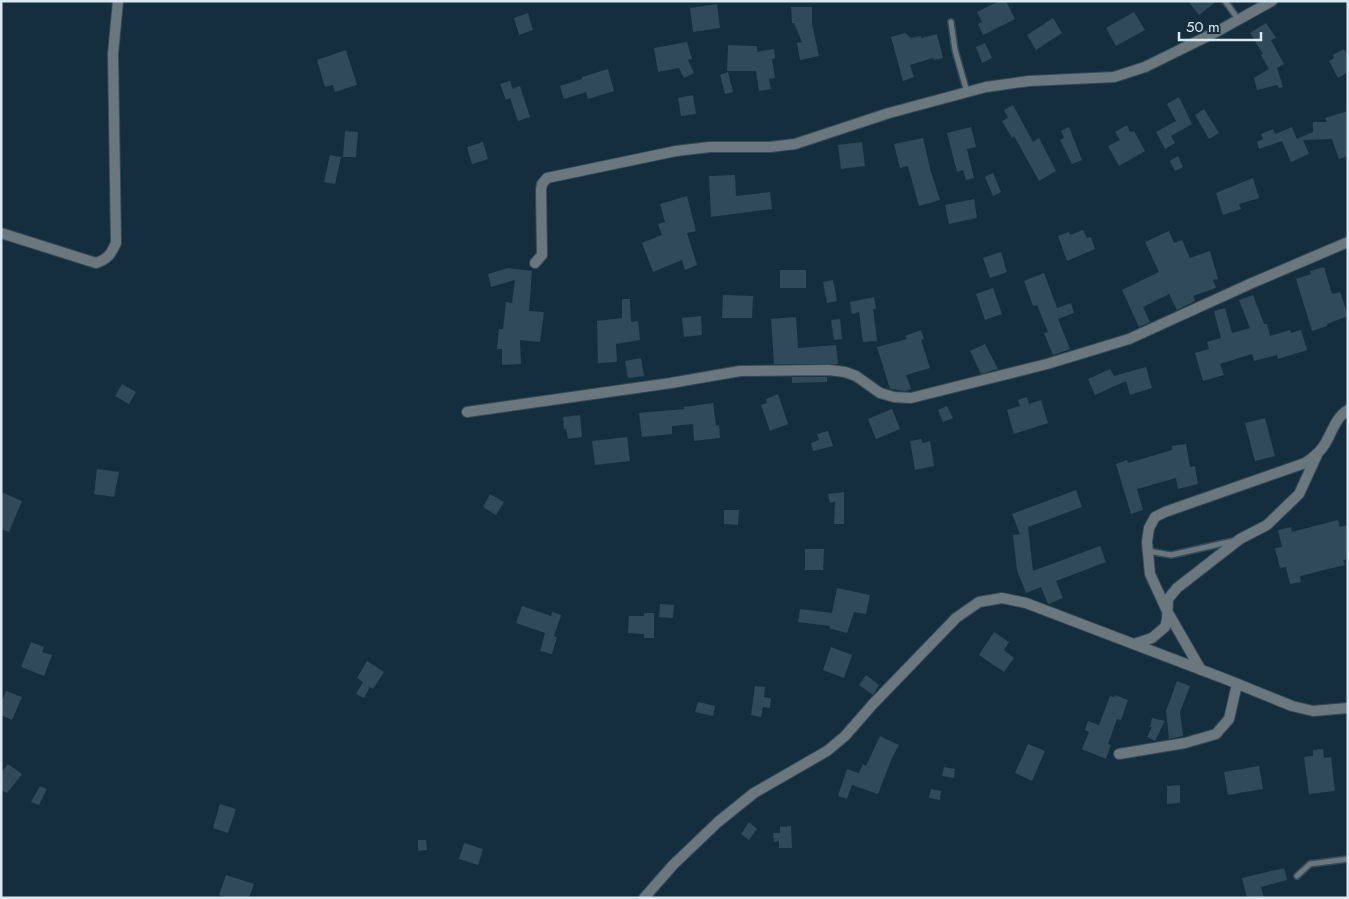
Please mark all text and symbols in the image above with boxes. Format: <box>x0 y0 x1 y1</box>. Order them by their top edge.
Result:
scale bar <box>1179 10 1262 42</box>
text: 50 m <box>1186 16 1220 38</box>

